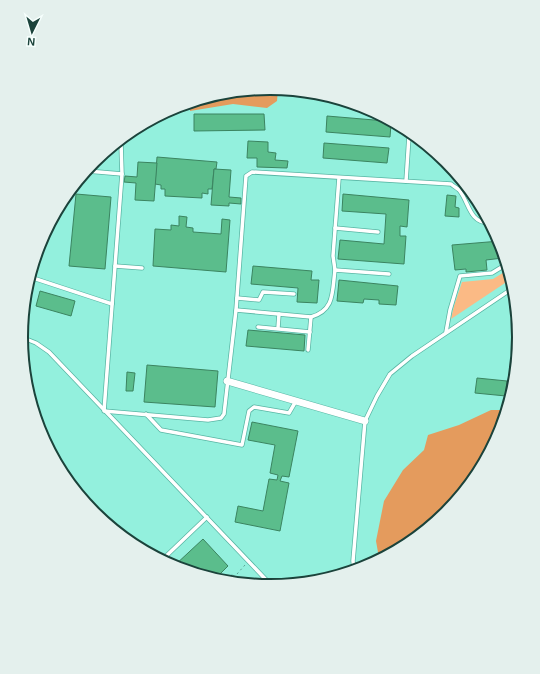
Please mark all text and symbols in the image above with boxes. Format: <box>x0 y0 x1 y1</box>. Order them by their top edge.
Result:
north arrow <box>12 12 52 52</box>
text: N <box>27 36 36 48</box>

